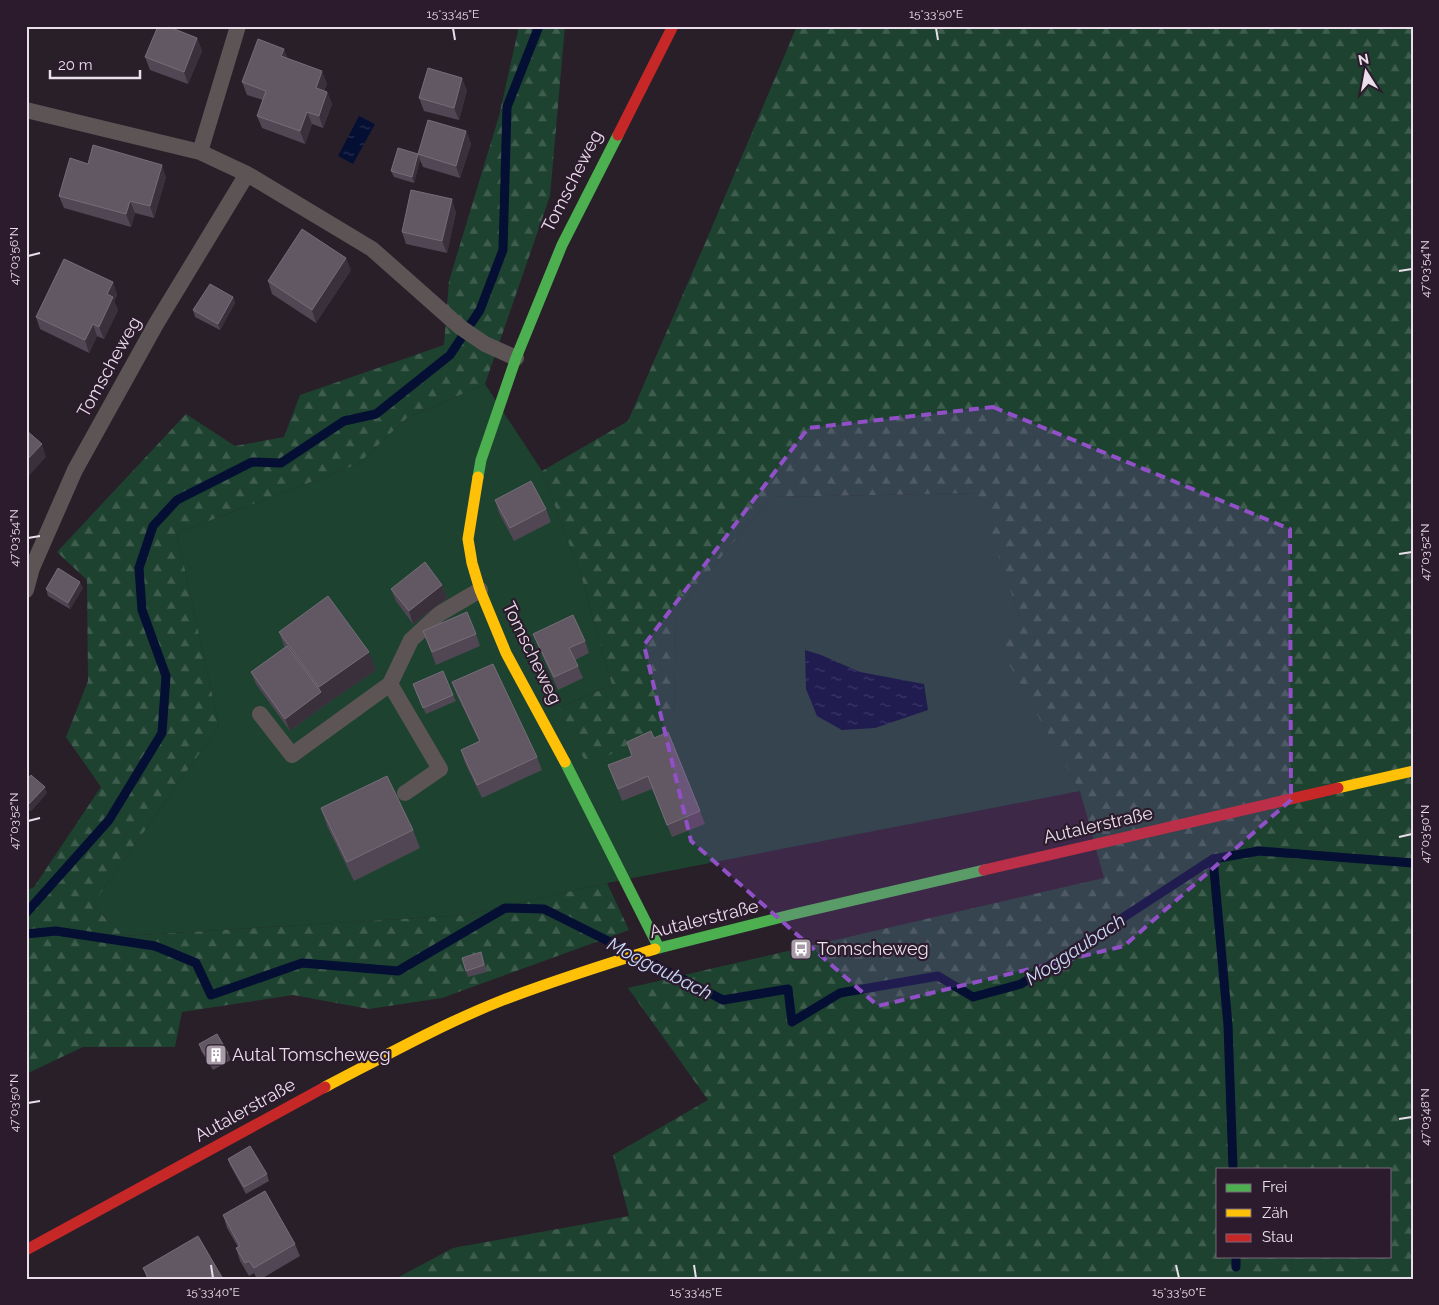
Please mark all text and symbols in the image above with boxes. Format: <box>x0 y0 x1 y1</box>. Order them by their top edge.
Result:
text: 15°33'45"E <box>427 7 479 21</box>
text: 15°33'50"E <box>909 7 963 21</box>
scale bar <box>50 48 140 80</box>
north arrow <box>1342 48 1392 98</box>
text: N <box>1357 50 1370 68</box>
text: 20 m <box>58 56 93 74</box>
street label: Tomscheweg <box>537 126 606 235</box>
text: 47°03'56"N <box>7 227 21 285</box>
text: 47°03'54"N <box>1418 240 1432 298</box>
street label: Tomscheweg <box>72 313 145 421</box>
text: 47°03'54"N <box>7 509 21 567</box>
text: 47°03'52"N <box>1418 523 1432 581</box>
street label: Tomscheweg <box>499 598 566 708</box>
text: 47°03'52"N <box>7 792 21 850</box>
street label: Autalerstraße <box>1041 802 1155 847</box>
text: 47°03'50"N <box>1418 805 1432 863</box>
street label: Autalerstraße <box>647 895 761 942</box>
water label: Moggaubach <box>1021 909 1129 989</box>
water label: Moggaubach <box>604 932 716 1004</box>
bus stop icon: Tomscheweg <box>789 937 813 961</box>
place label: Tomscheweg <box>817 938 929 959</box>
building icon: Autal Tomscheweg <box>204 1043 228 1067</box>
place label: Autal Tomscheweg <box>232 1044 391 1065</box>
street label: Autalerstraße <box>191 1073 299 1146</box>
text: 47°03'50"N <box>7 1074 21 1132</box>
text: 47°03'48"N <box>1418 1088 1432 1146</box>
legend <box>1216 1168 1392 1258</box>
text: Frei <box>1262 1178 1287 1196</box>
text: Zäh <box>1262 1204 1288 1222</box>
text: Stau <box>1262 1228 1293 1246</box>
text: 15°33'40"E <box>186 1285 240 1299</box>
text: 15°33'45"E <box>670 1285 722 1299</box>
text: 15°33'50"E <box>1152 1285 1206 1299</box>

